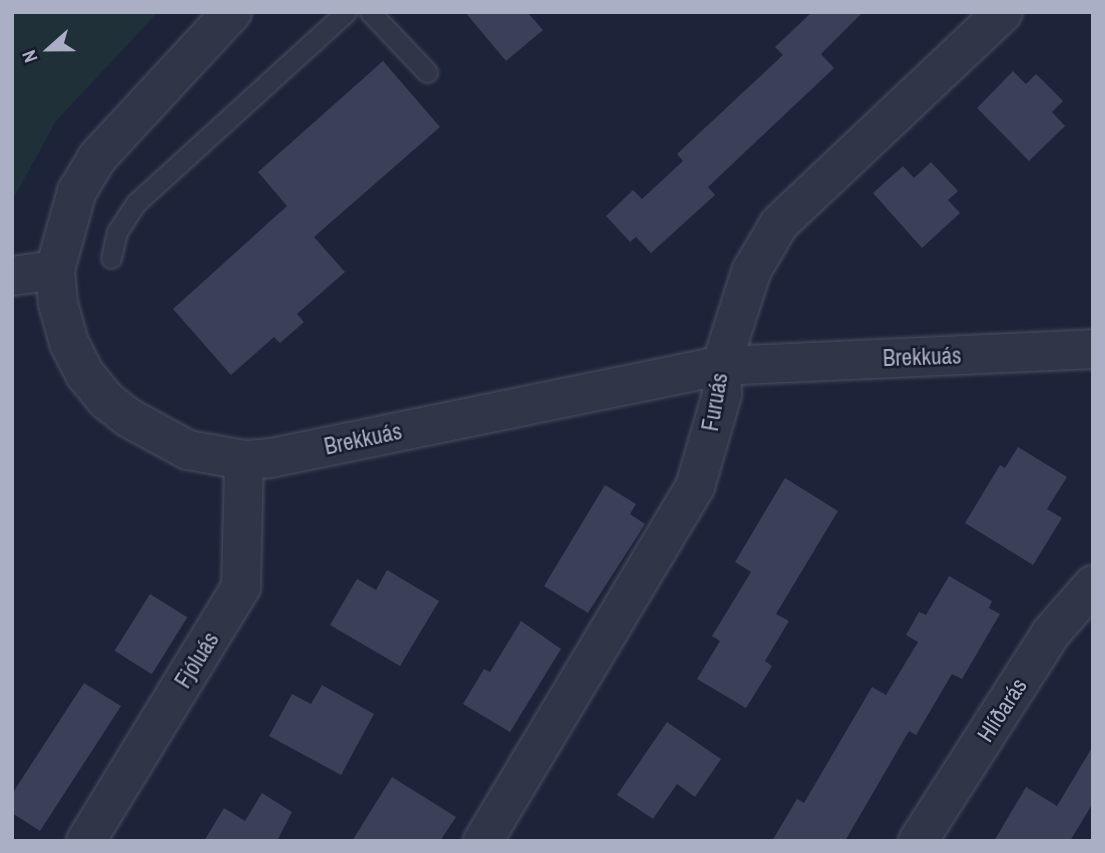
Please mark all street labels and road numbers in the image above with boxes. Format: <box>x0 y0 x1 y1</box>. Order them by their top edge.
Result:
street label: Brekkuás <box>882 342 962 372</box>
street label: Furuás <box>696 371 734 433</box>
street label: Brekkuás <box>322 417 404 461</box>
street label: Fjóluás <box>169 627 225 693</box>
street label: Hlíðarás <box>971 673 1033 747</box>

